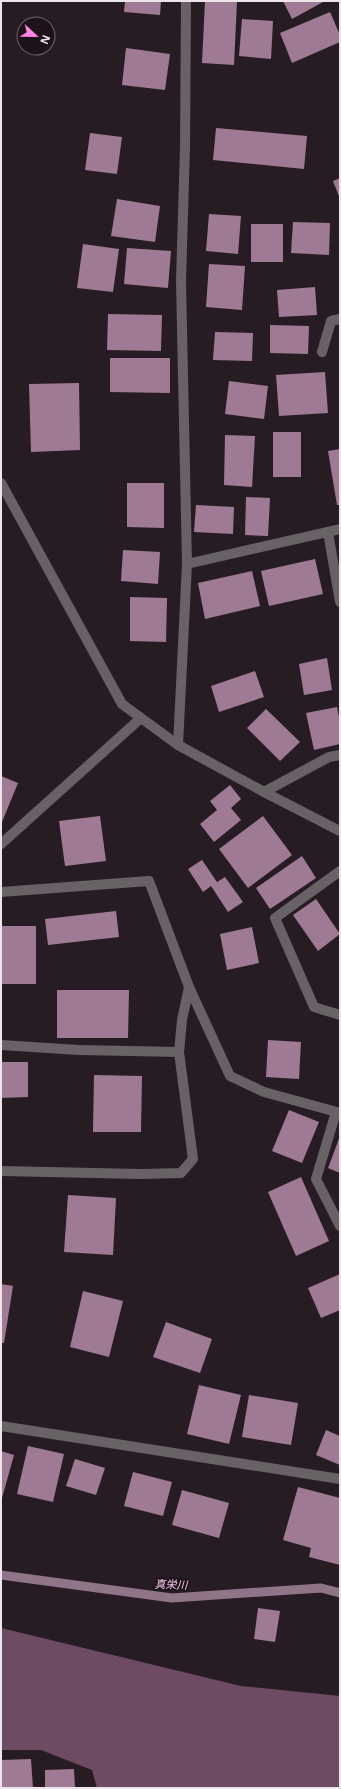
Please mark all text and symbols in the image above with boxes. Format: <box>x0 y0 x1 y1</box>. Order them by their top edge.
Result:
north arrow <box>16 16 56 56</box>
text: N <box>37 33 54 47</box>
water label: 真栄川 <box>154 1576 189 1592</box>

